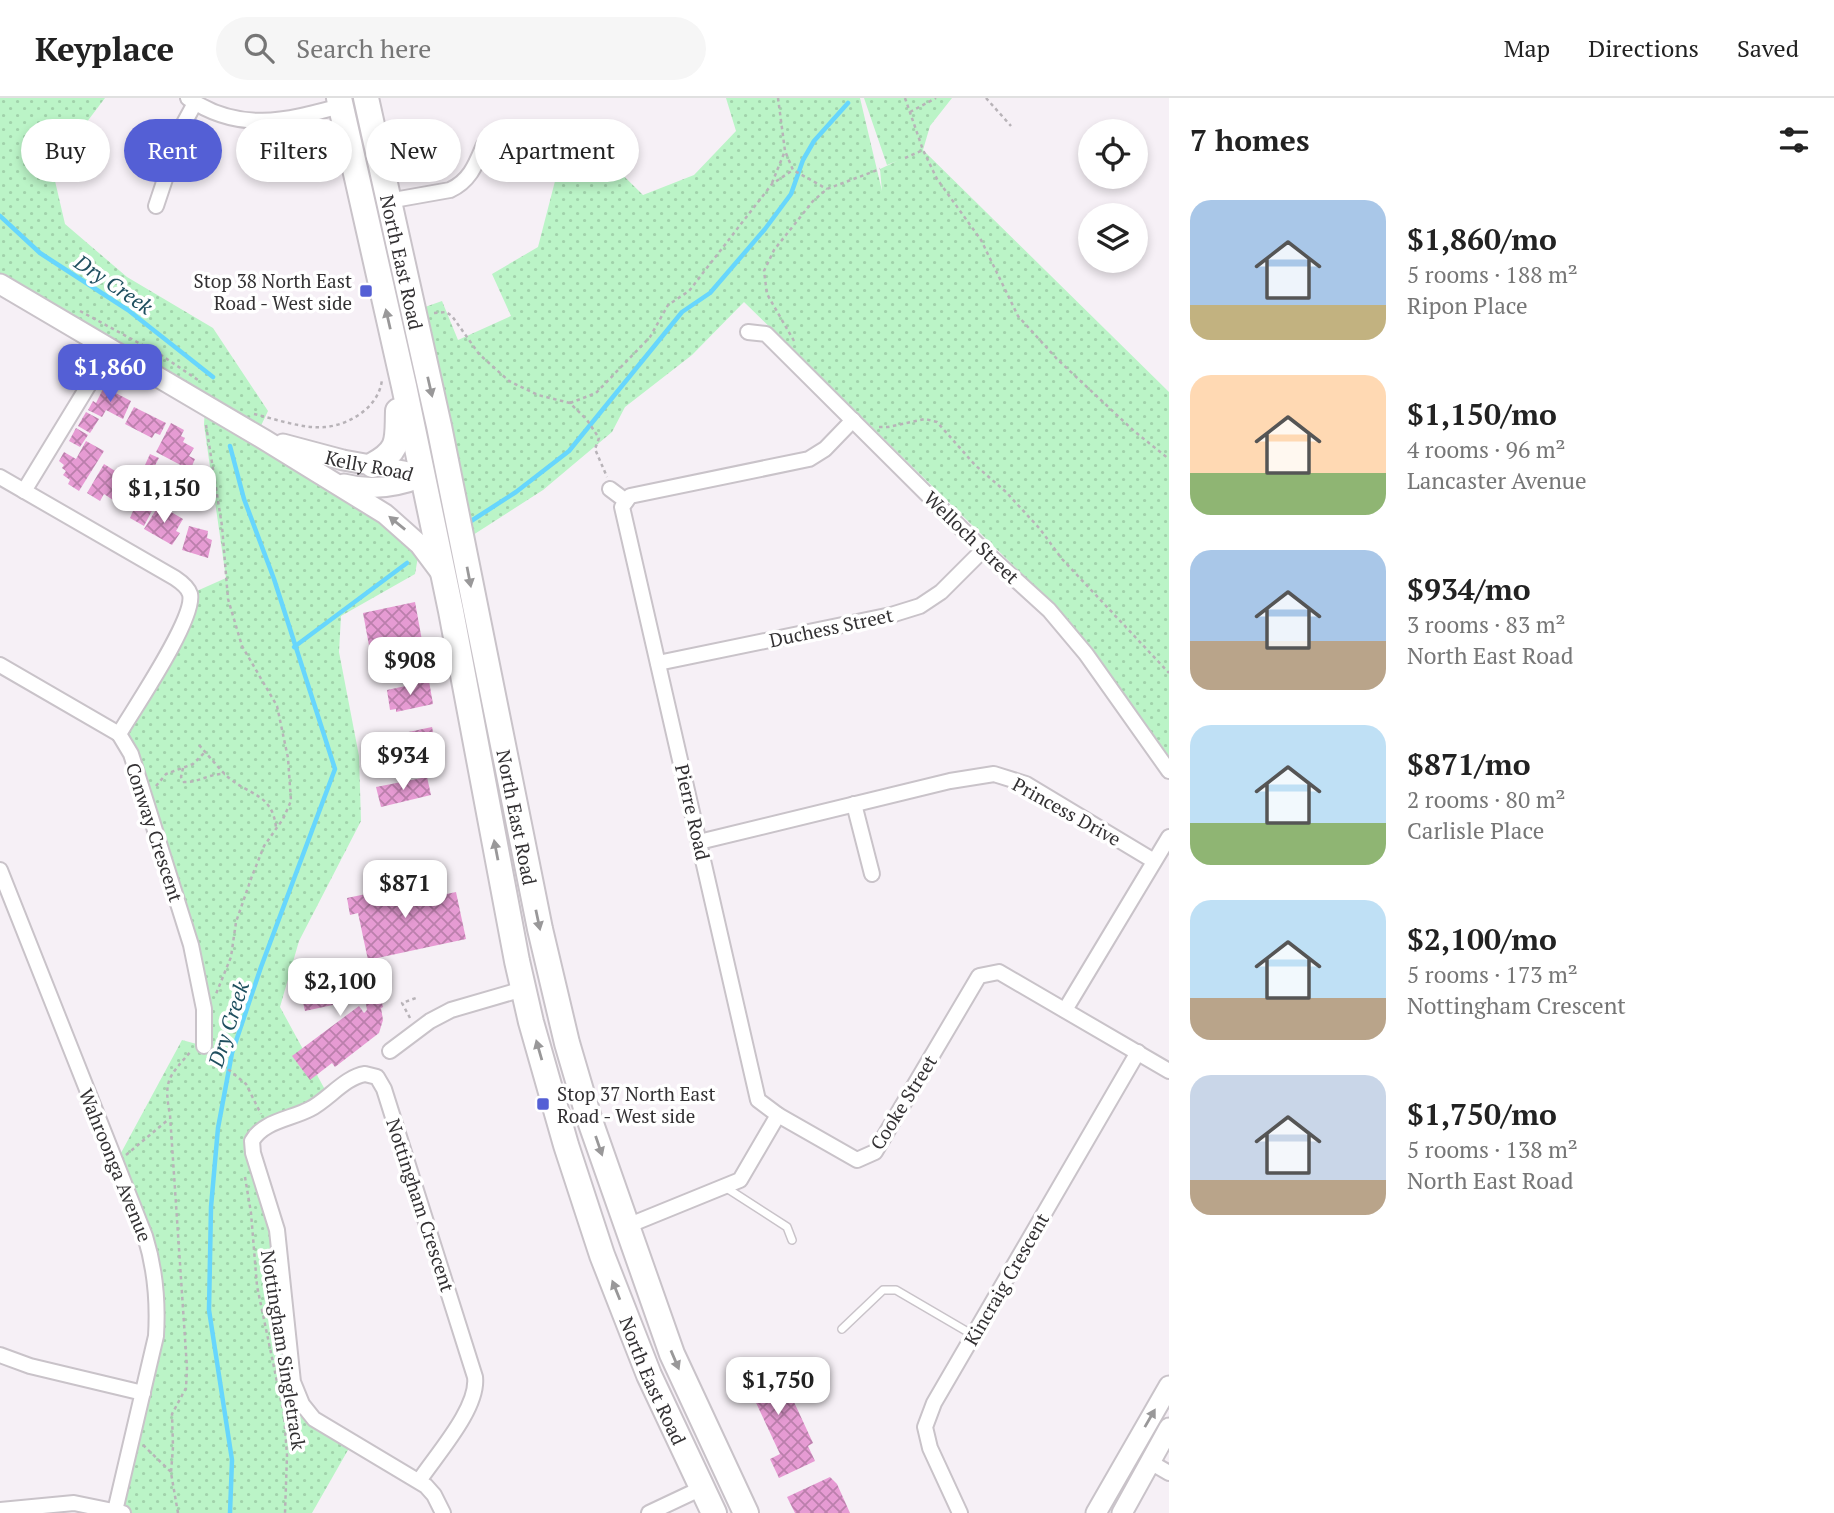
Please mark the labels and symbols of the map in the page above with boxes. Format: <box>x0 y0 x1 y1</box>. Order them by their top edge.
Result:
street label: North East Road <box>375 192 430 332</box>
water label: Dry Creek <box>69 247 159 321</box>
place label: Stop 38 North East Road - West side <box>194 268 352 315</box>
marker: Stop 38 North East Road - West side <box>358 283 374 299</box>
one-way arrow <box>382 308 393 330</box>
pin: $1,860 <box>53 344 167 404</box>
one-way arrow <box>424 376 435 398</box>
street label: Kelly Road <box>323 443 417 486</box>
pin: $1,150 <box>107 466 221 525</box>
street label: Welloch Street <box>919 485 1025 589</box>
one-way arrow <box>388 516 405 531</box>
one-way arrow <box>463 566 474 588</box>
street label: Duchess Street <box>767 602 895 652</box>
pin: $908 <box>369 638 451 697</box>
pin: $934 <box>362 732 444 792</box>
street label: North East Road <box>492 747 543 888</box>
street label: Conway Crescent <box>121 759 189 905</box>
street label: Pierre Road <box>670 762 716 863</box>
street label: Princess Drive <box>1008 771 1126 851</box>
one-way arrow <box>490 839 501 861</box>
pin: $871 <box>364 860 446 920</box>
one-way arrow <box>532 909 543 931</box>
pin: $2,100 <box>283 958 397 1018</box>
water label: Dry Creek <box>201 977 255 1071</box>
one-way arrow <box>534 1040 544 1061</box>
street label: Cooke Street <box>864 1050 942 1154</box>
place label: Stop 37 North East Road - West side <box>557 1081 715 1128</box>
street label: Wahroonga Avenue <box>74 1085 158 1245</box>
marker: Stop 37 North East Road - West side <box>535 1096 551 1112</box>
street label: Nottingham Crescent <box>381 1115 461 1295</box>
one-way arrow <box>594 1135 605 1156</box>
street label: Kincraig Crescent <box>958 1208 1054 1350</box>
street label: Nottingham Singletrack <box>256 1248 312 1452</box>
one-way arrow <box>610 1280 621 1301</box>
street label: North East Road <box>615 1313 693 1449</box>
one-way arrow <box>669 1350 681 1370</box>
pin: $1,750 <box>721 1358 835 1417</box>
one-way arrow <box>1144 1408 1156 1428</box>

